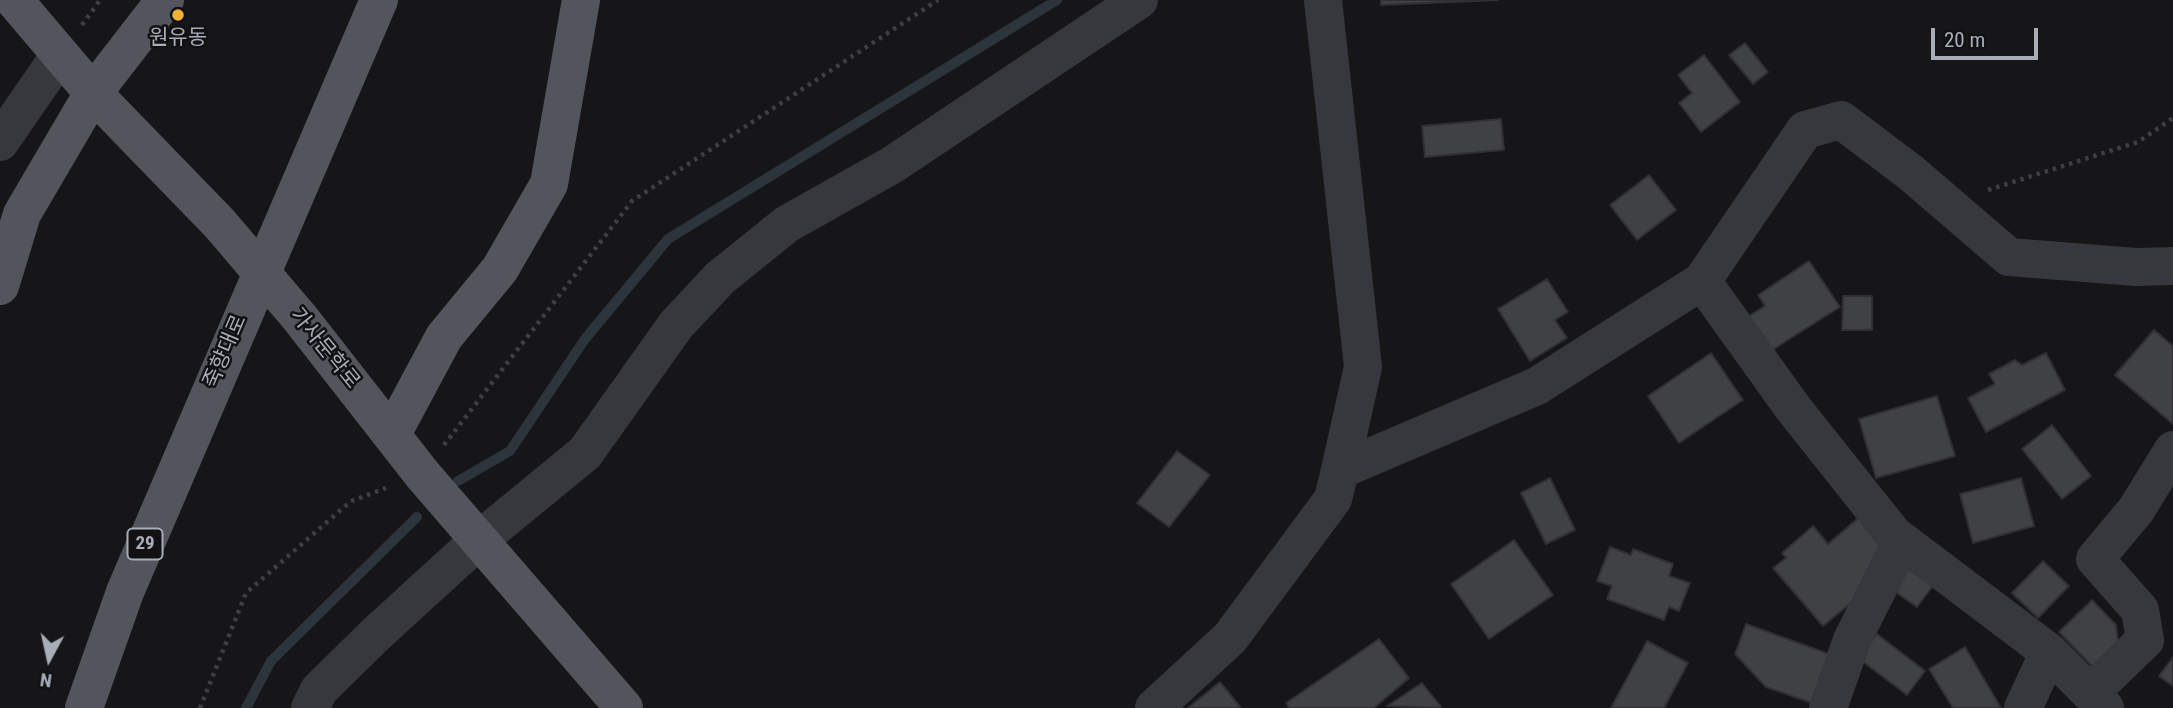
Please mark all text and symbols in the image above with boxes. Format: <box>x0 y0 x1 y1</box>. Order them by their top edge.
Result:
marker: 원유동 <box>170 7 186 23</box>
scale bar <box>1935 14 2042 58</box>
place label: 원유동 <box>149 26 207 52</box>
text: 20 m <box>1944 28 1985 52</box>
street label: 가사문학로 <box>284 304 364 394</box>
street label: 죽향대로 <box>199 312 253 392</box>
road number: 29 <box>128 528 162 559</box>
north arrow <box>14 624 84 694</box>
text: N <box>39 668 53 692</box>

